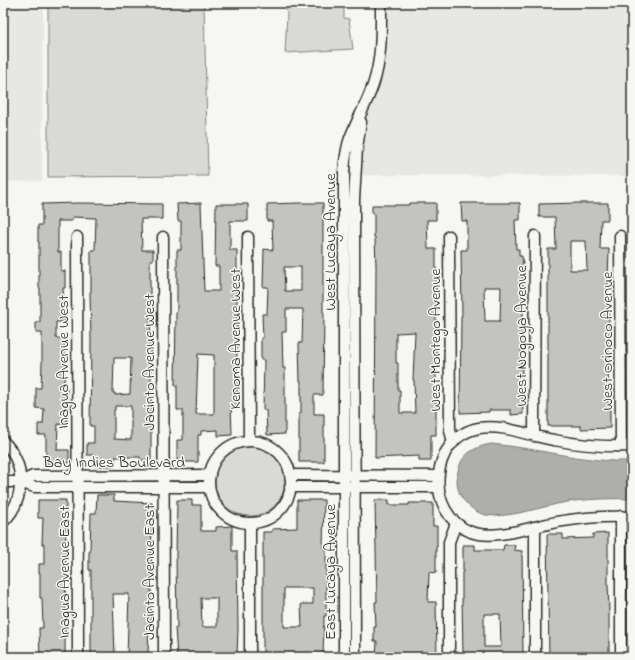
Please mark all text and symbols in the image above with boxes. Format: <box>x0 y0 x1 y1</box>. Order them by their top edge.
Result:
street label: West Lucaya Avenue <box>319 173 343 311</box>
street label: West Nogoya Avenue <box>510 265 534 407</box>
street label: Kenoma Avenue West <box>224 268 248 410</box>
street label: West Montego Avenue <box>424 268 448 411</box>
street label: West Orinoco Avenue <box>596 271 620 410</box>
street label: Jacinto Avenue West <box>138 293 162 430</box>
street label: Inagua Avenue West <box>52 294 76 429</box>
street label: Bay Indies Boulevard <box>42 451 185 475</box>
street label: East Lucaya Avenue <box>319 503 343 640</box>
street label: Jacinto Avenue East <box>138 504 162 640</box>
street label: Inagua Avenue East <box>53 505 77 638</box>

